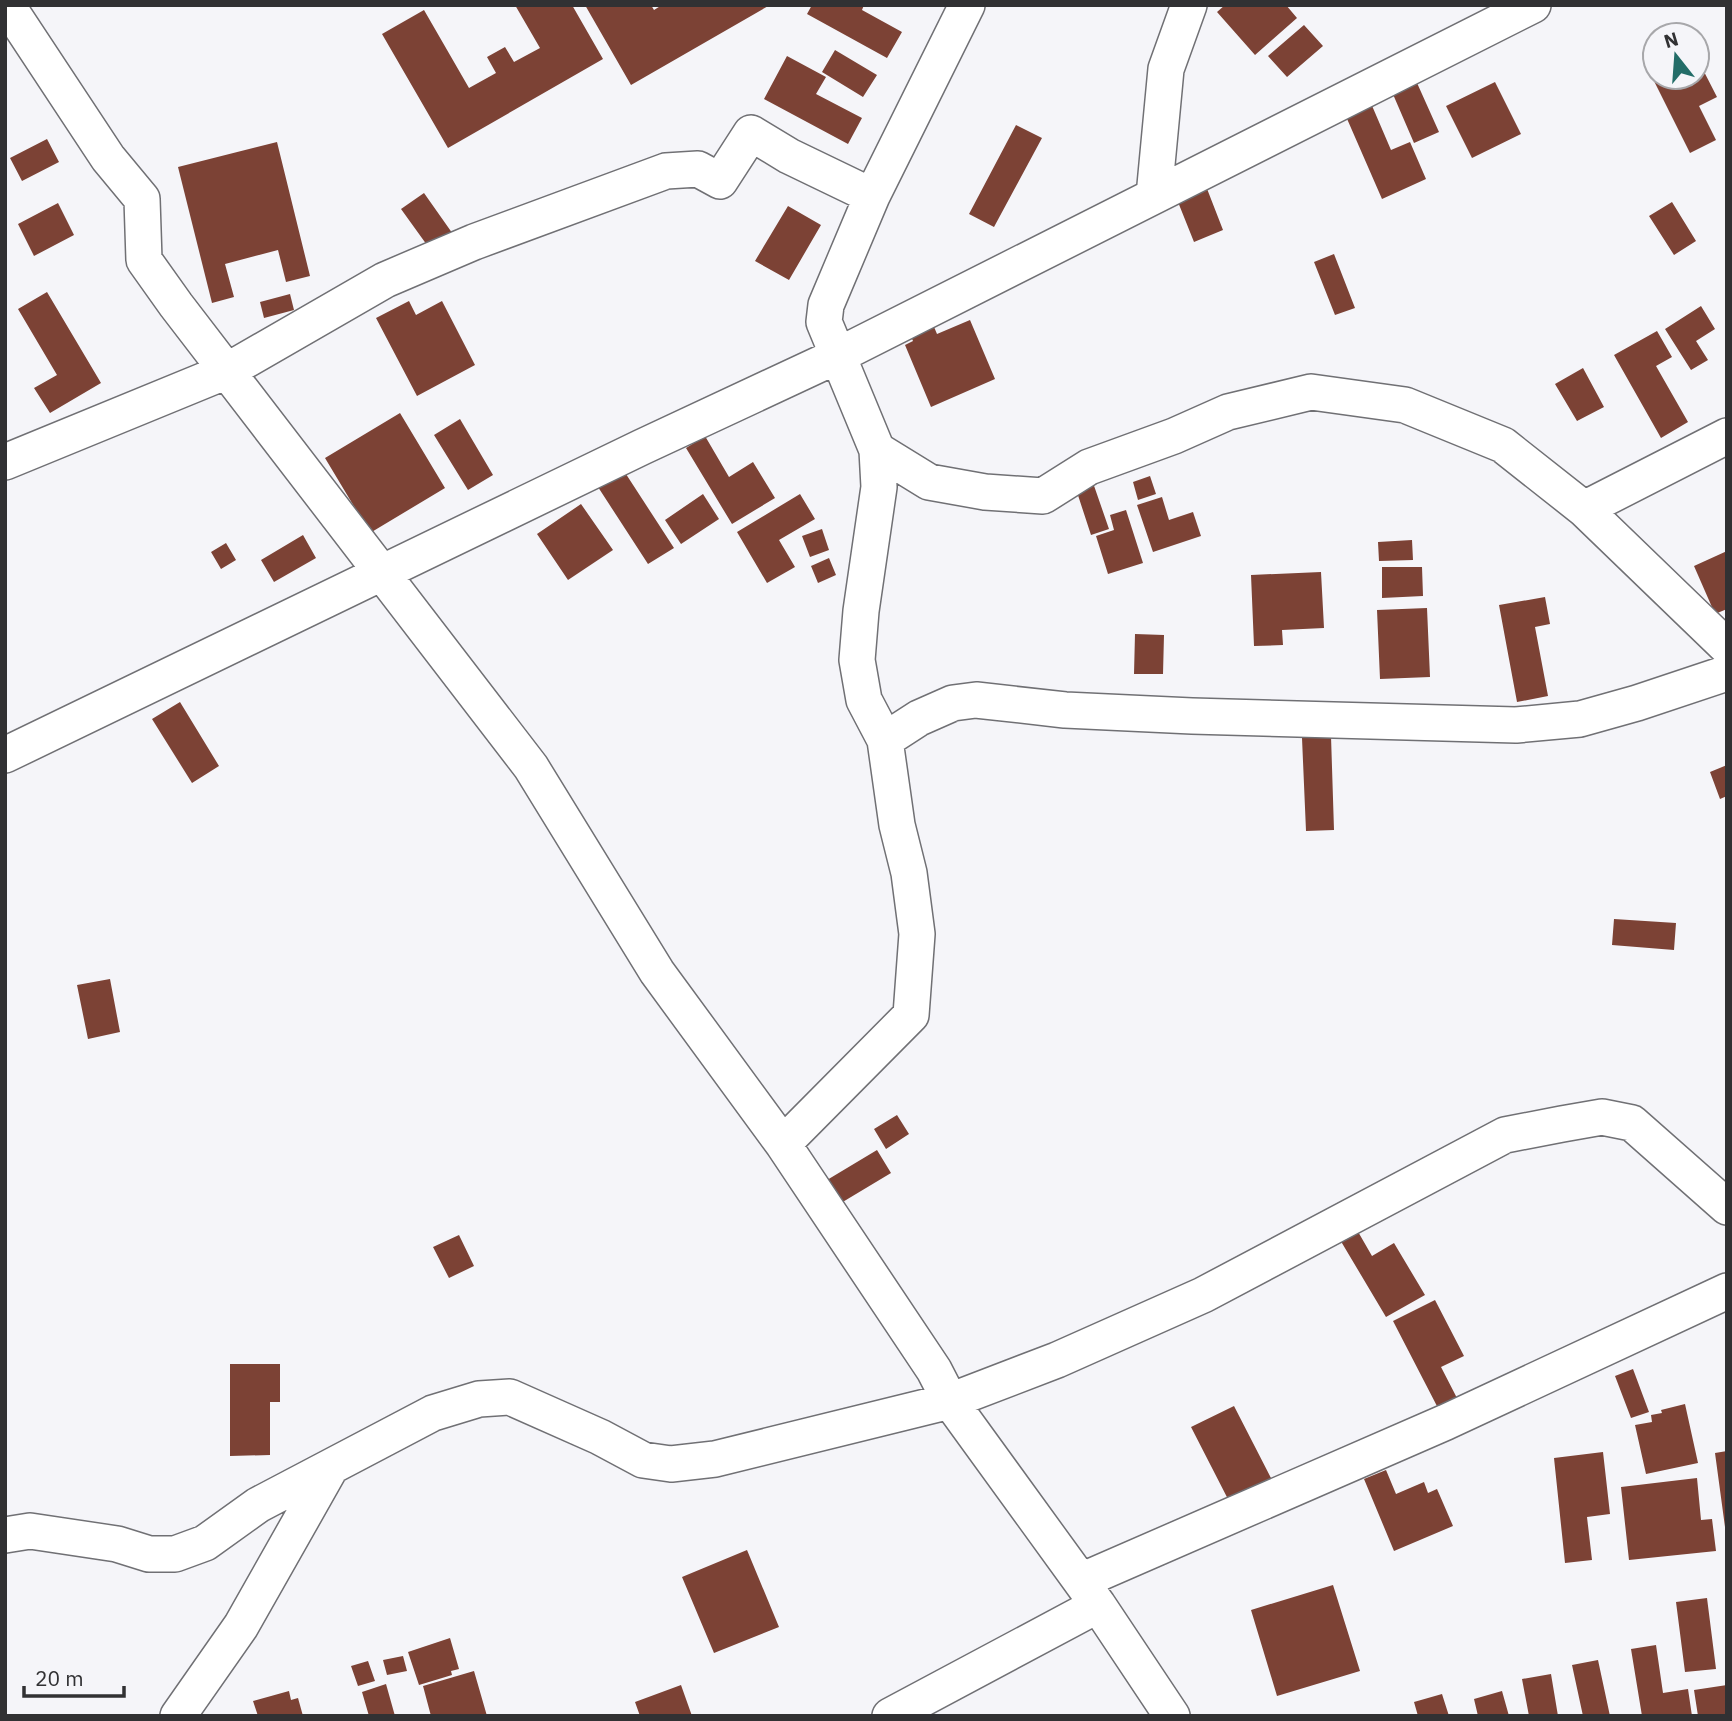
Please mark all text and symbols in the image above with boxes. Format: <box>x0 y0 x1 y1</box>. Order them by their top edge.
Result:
north arrow <box>1641 21 1711 91</box>
text: N <box>1661 26 1681 53</box>
scale bar <box>24 1654 124 1698</box>
text: 20 m <box>35 1664 84 1692</box>

